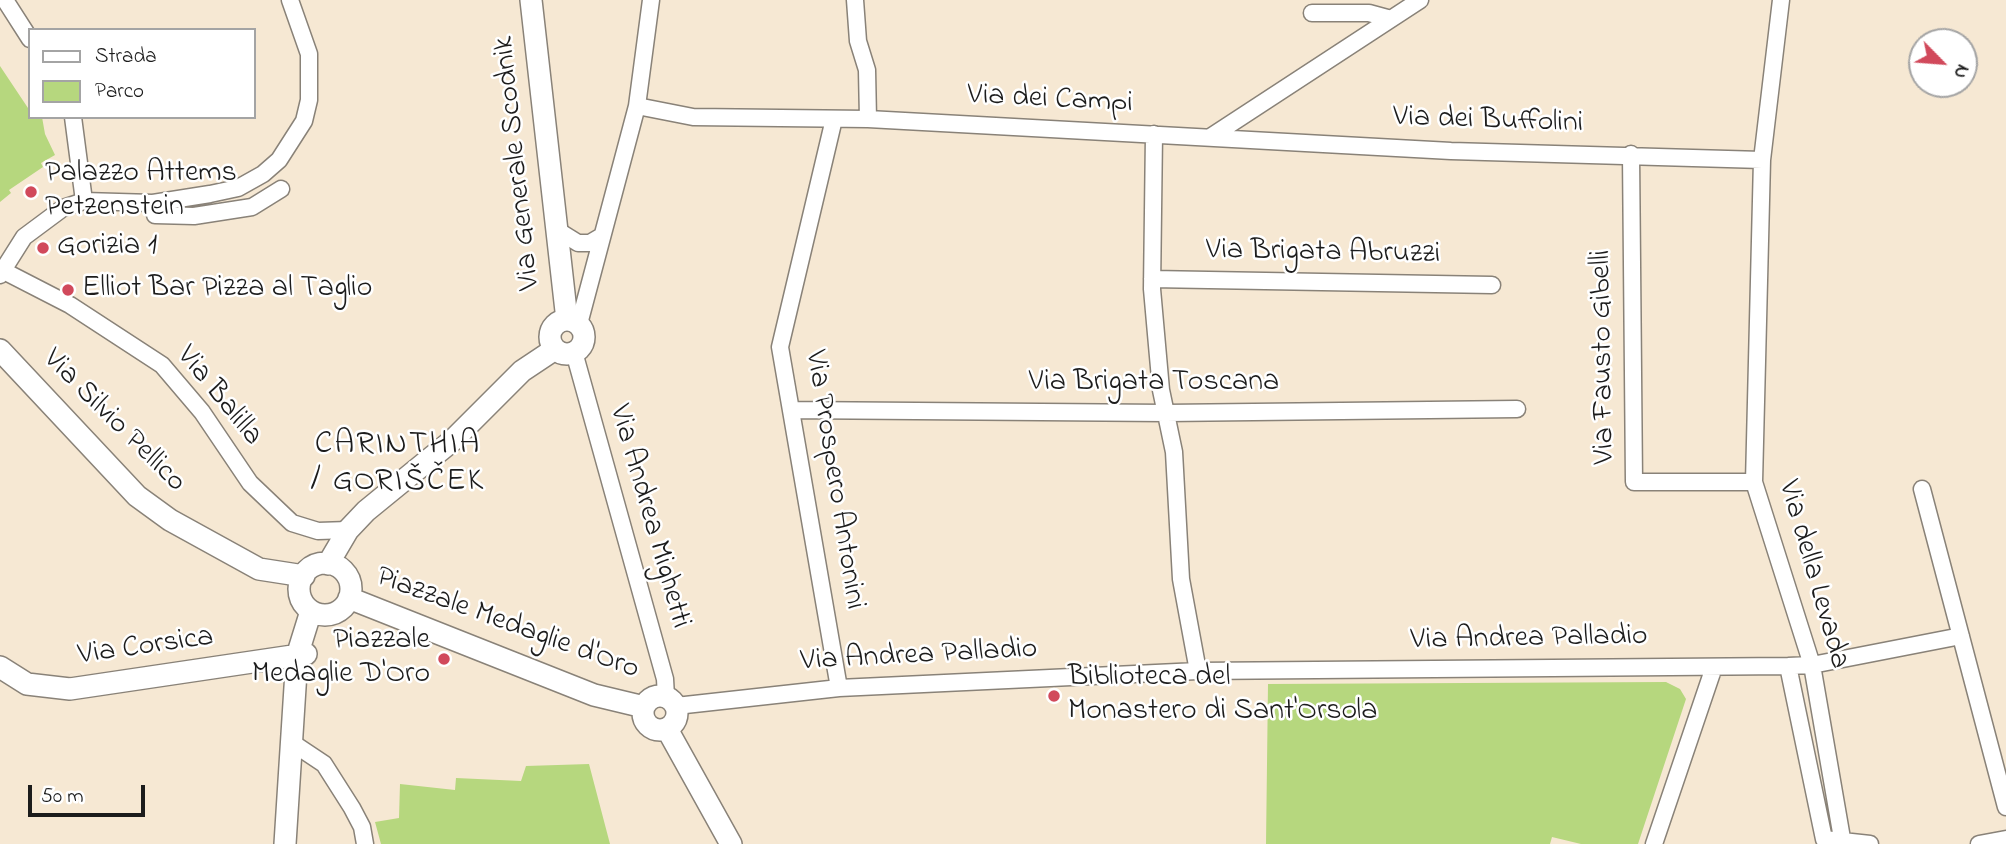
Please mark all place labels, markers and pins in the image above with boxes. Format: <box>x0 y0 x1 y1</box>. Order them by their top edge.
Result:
place label: Palazzo Attems Petzenstein <box>45 157 237 228</box>
marker: Palazzo Attems Petzenstein <box>23 184 39 200</box>
place label: Gorizia 1 <box>57 230 157 266</box>
marker: Gorizia 1 <box>35 240 51 256</box>
place label: Elliot Bar Pizza al Taglio <box>82 272 372 308</box>
marker: Elliot Bar Pizza al Taglio <box>60 282 76 298</box>
place label: Piazzale Medaglie D'Oro <box>252 624 430 694</box>
marker: Piazzale Medaglie D'Oro <box>436 651 452 667</box>
place label: Biblioteca del Monastero di Sant'Orsola <box>1068 661 1377 732</box>
marker: Biblioteca del Monastero di Sant'Orsola <box>1046 688 1062 704</box>

